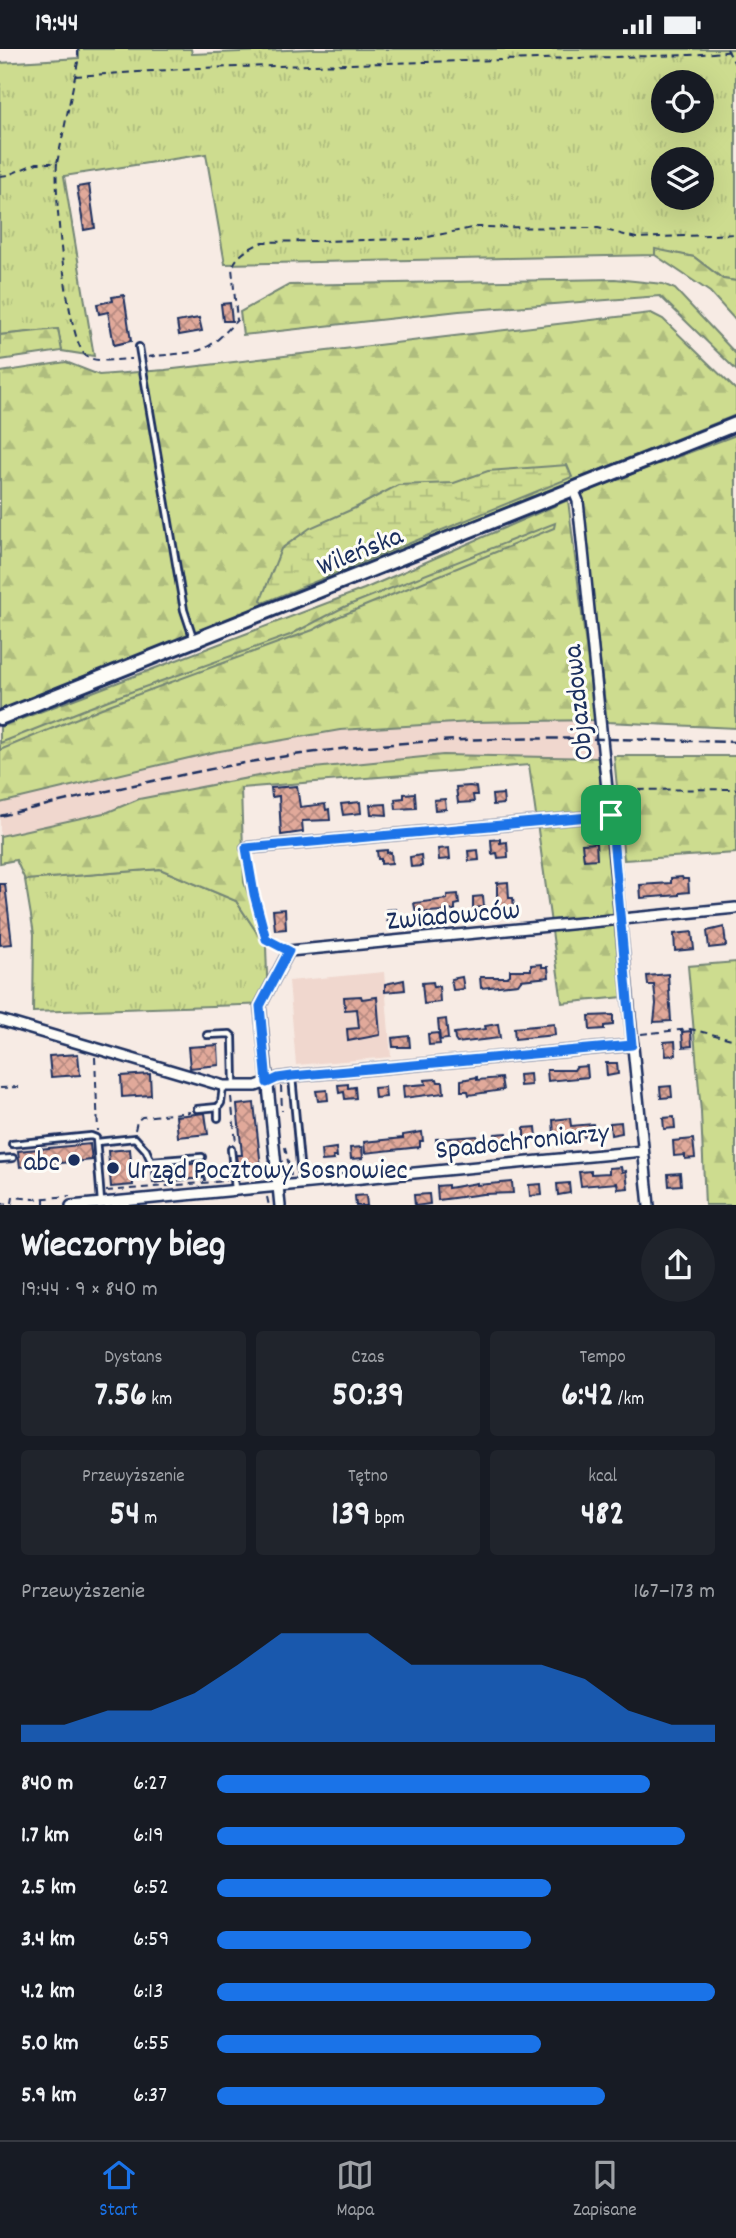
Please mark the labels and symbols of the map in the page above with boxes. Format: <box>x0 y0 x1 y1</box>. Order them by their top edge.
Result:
street label: Wileńska <box>312 518 411 589</box>
street label: Objazdowa <box>555 642 607 762</box>
pin <box>581 785 641 845</box>
street label: Zwiadowców <box>385 892 522 944</box>
street label: Spadochroniarzy <box>434 1115 612 1173</box>
place label: abc <box>23 1145 60 1185</box>
marker: abc <box>66 1152 82 1168</box>
place label: Urząd Pocztowy Sosnowiec <box>127 1153 408 1193</box>
marker: Urząd Pocztowy Sosnowiec <box>105 1160 121 1176</box>

